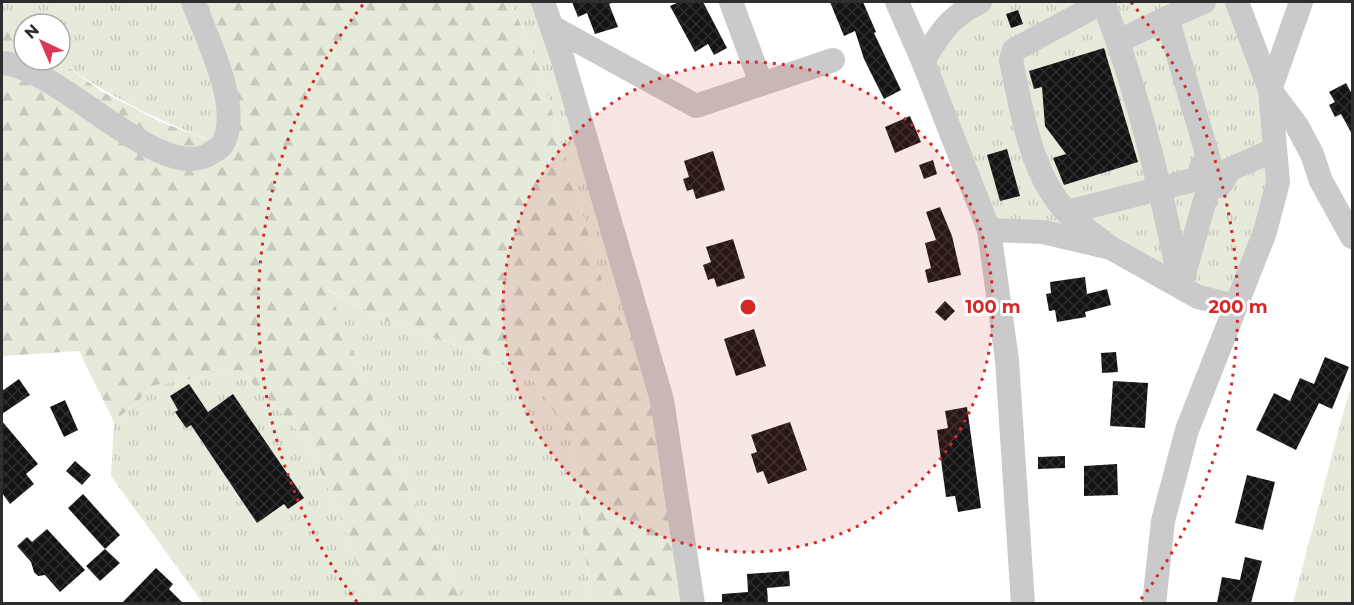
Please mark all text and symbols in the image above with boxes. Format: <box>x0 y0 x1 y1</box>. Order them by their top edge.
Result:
north arrow <box>12 12 72 72</box>
text: N <box>21 20 43 43</box>
text: 100 m <box>965 296 1021 318</box>
text: 200 m <box>1208 296 1268 318</box>
centre of rings <box>738 297 758 317</box>

